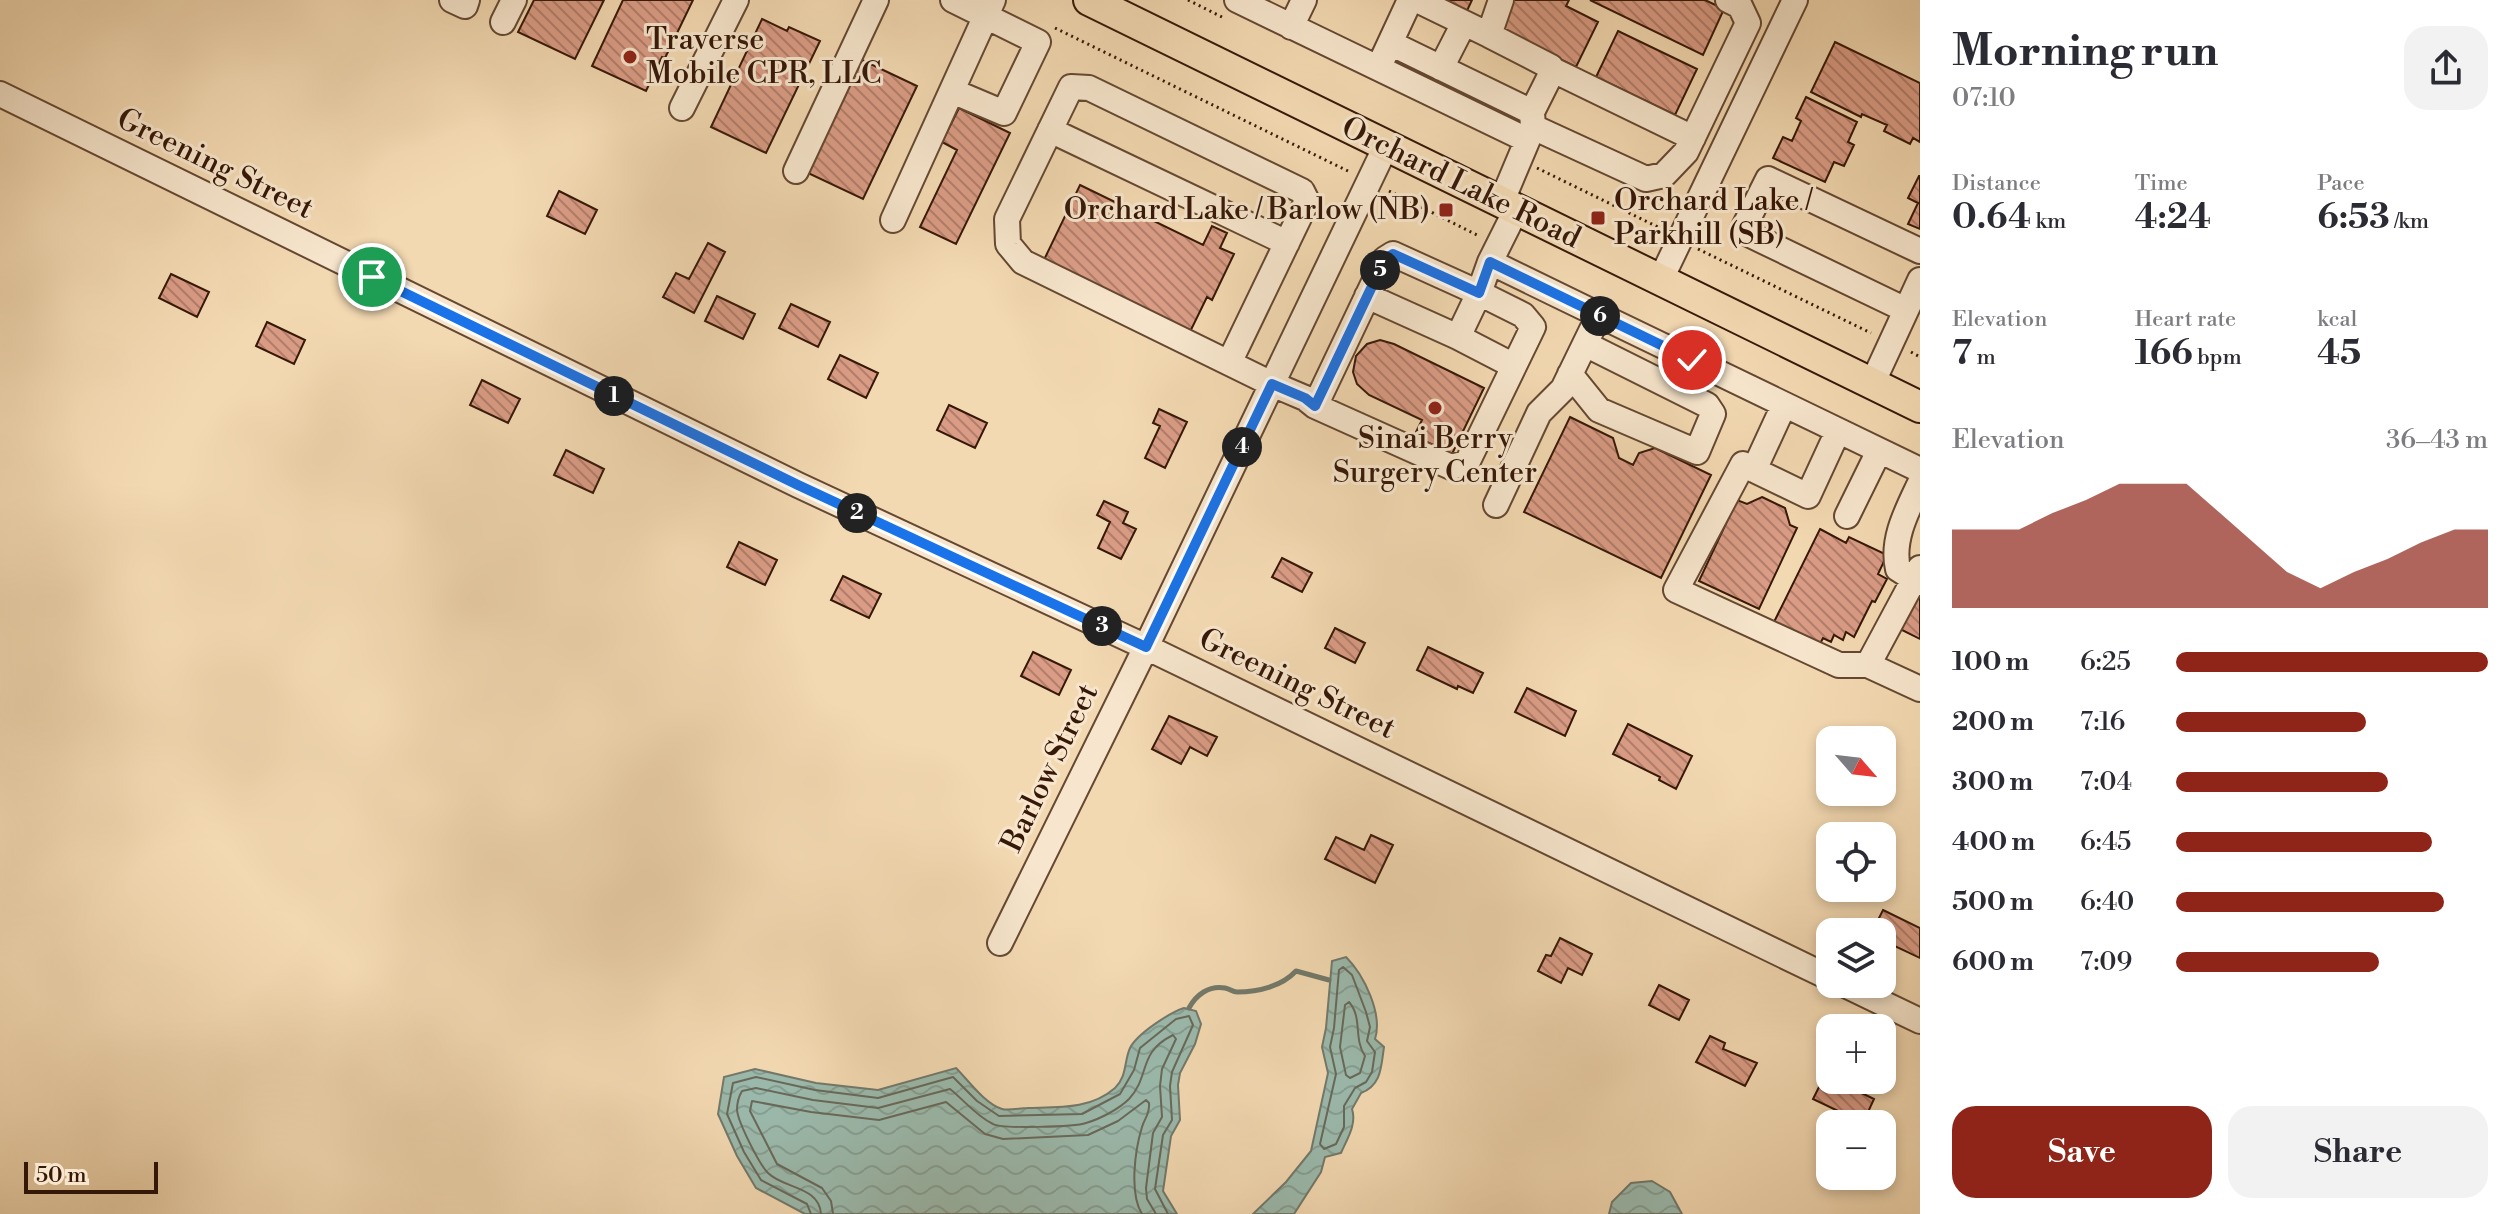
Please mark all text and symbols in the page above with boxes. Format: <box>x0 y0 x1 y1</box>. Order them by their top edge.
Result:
place label: Traverse Mobile CPR, LLC <box>646 21 882 93</box>
text: Morning run <box>1952 24 2218 79</box>
button: share <box>2404 26 2488 110</box>
marker: Traverse Mobile CPR, LLC <box>621 48 639 66</box>
text: 07:10 <box>1952 82 2016 114</box>
street label: Greening Street <box>110 100 320 228</box>
street label: Orchard Lake Road <box>1335 109 1587 257</box>
text: Distance <box>1952 170 2041 197</box>
text: Time <box>2135 170 2188 197</box>
text: Pace <box>2317 170 2365 197</box>
place label: Orchard Lake / Parkhill (SB) <box>1614 182 1814 254</box>
place label: Orchard Lake / Barlow (NB) <box>1064 191 1430 229</box>
text: 0.64 <box>1952 197 2031 239</box>
text: 4:24 <box>2135 197 2211 239</box>
text: 6:53 <box>2317 197 2390 239</box>
marker: Orchard Lake / Barlow (NB) <box>1437 201 1455 219</box>
text: km <box>2031 208 2066 235</box>
text: /km <box>2390 208 2429 235</box>
marker: Orchard Lake / Parkhill (SB) <box>1589 209 1607 227</box>
pin <box>338 243 406 311</box>
pin: 5 <box>1360 250 1400 290</box>
icon: arrive <box>350 255 394 299</box>
text: 5 <box>1373 256 1387 283</box>
pin: 6 <box>1580 296 1620 336</box>
text: 6 <box>1593 302 1607 329</box>
text: Elevation <box>1952 306 2047 333</box>
text: Heart rate <box>2135 306 2236 333</box>
text: kcal <box>2317 306 2357 333</box>
pin <box>1658 326 1726 394</box>
text: 7 <box>1952 333 1972 375</box>
text: 166 <box>2135 333 2193 375</box>
text: 45 <box>2317 333 2361 375</box>
icon: check <box>1670 338 1714 382</box>
text: m <box>1972 344 1996 371</box>
text: bpm <box>2193 344 2242 371</box>
pin: 1 <box>594 376 634 416</box>
text: 1 <box>609 382 619 409</box>
marker: Sinai Berry Surgery Center <box>1426 399 1444 417</box>
place label: Sinai Berry Surgery Center <box>1333 420 1537 492</box>
text: Elevation <box>1952 424 2065 456</box>
text: 36–43 m <box>2386 424 2488 456</box>
pin: 4 <box>1222 427 1262 467</box>
text: 4 <box>1235 433 1249 460</box>
pin: 2 <box>837 493 877 533</box>
text: 2 <box>850 499 864 526</box>
pin: 3 <box>1082 606 1122 646</box>
text: 3 <box>1095 612 1109 639</box>
street label: Greening Street <box>1192 620 1402 748</box>
text: 100 m <box>1952 646 2029 678</box>
text: 6:25 <box>2080 646 2131 678</box>
street label: Barlow Street <box>993 677 1107 859</box>
text: 200 m <box>1952 706 2034 738</box>
text: 7:16 <box>2080 706 2125 738</box>
north arrow <box>1816 726 1896 806</box>
map controls <box>1816 726 1896 1190</box>
text: 300 m <box>1952 766 2033 798</box>
text: 7:04 <box>2080 766 2132 798</box>
button: locate <box>1816 822 1896 902</box>
text: 400 m <box>1952 826 2035 858</box>
text: 6:45 <box>2080 826 2131 858</box>
text: 500 m <box>1952 886 2034 918</box>
text: 6:40 <box>2080 886 2134 918</box>
button: layers <box>1816 918 1896 998</box>
text: 600 m <box>1952 946 2034 978</box>
text: 7:09 <box>2080 946 2132 978</box>
button: + <box>1816 1014 1896 1094</box>
button: Save <box>1952 1106 2212 1198</box>
button: Share <box>2228 1106 2488 1198</box>
button: − <box>1816 1110 1896 1190</box>
scale bar <box>24 1158 158 1194</box>
text: 50 m <box>36 1162 87 1189</box>

